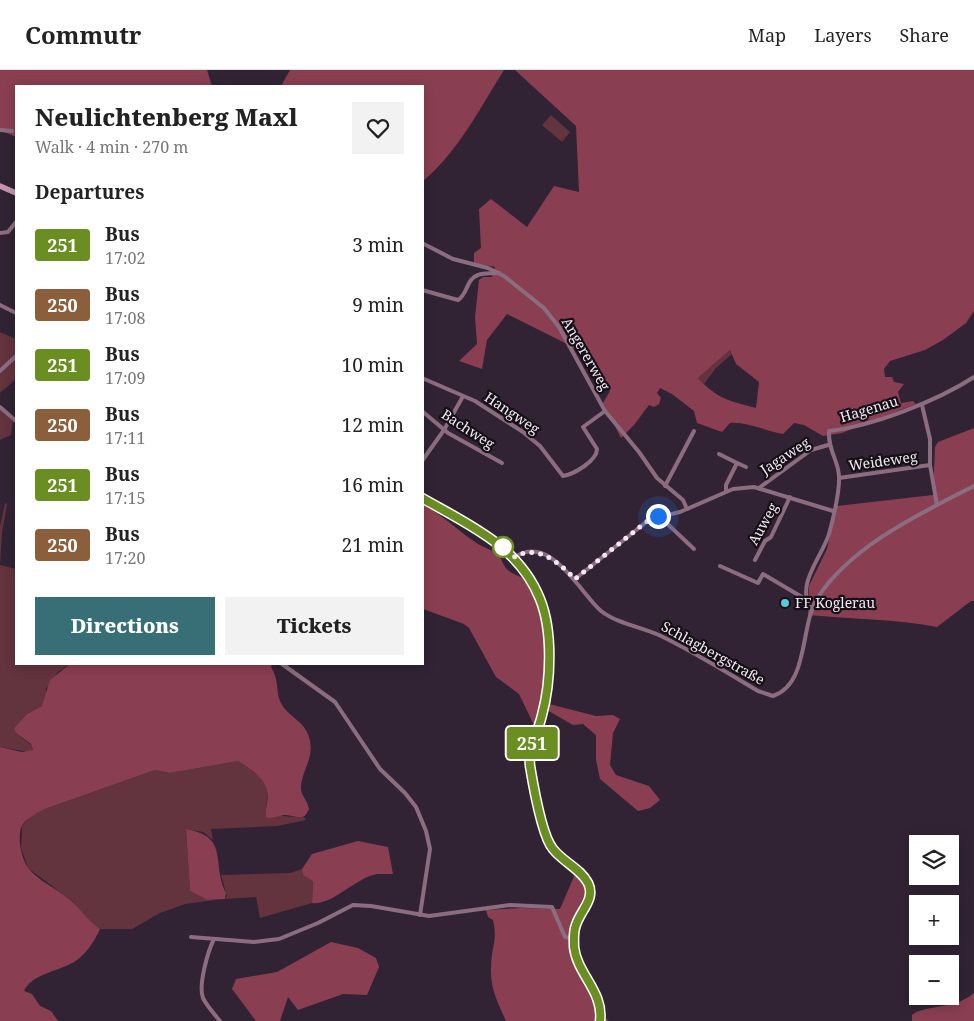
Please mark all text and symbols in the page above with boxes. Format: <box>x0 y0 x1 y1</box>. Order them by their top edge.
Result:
text: Commutr <box>25 18 141 51</box>
text: Map <box>748 23 786 47</box>
text: Layers <box>814 23 872 47</box>
text: Share <box>900 23 949 47</box>
text: Neulichtenberg Maxl <box>35 100 298 133</box>
button: heart <box>352 102 404 154</box>
text: Walk · 4 min · 270 m <box>35 136 188 158</box>
text: Departures <box>35 179 144 205</box>
text: Bus <box>105 221 140 247</box>
text: 3 min <box>352 232 404 258</box>
text: 251 <box>47 233 78 257</box>
text: 17:02 <box>105 247 145 269</box>
text: Bus <box>105 281 140 307</box>
text: 9 min <box>352 292 404 318</box>
text: 250 <box>47 293 78 317</box>
text: 17:08 <box>105 307 145 329</box>
street label: Angererweg <box>558 314 615 394</box>
text: Bus <box>105 341 140 367</box>
text: 10 min <box>342 352 404 378</box>
text: 251 <box>47 353 78 377</box>
text: 17:09 <box>105 367 145 389</box>
street label: Hangweg <box>481 387 544 438</box>
street label: Hagenau <box>837 391 900 426</box>
text: Bus <box>105 401 140 427</box>
street label: Bachweg <box>438 404 499 453</box>
text: 12 min <box>342 412 404 438</box>
text: 250 <box>47 413 78 437</box>
text: 17:11 <box>105 427 145 449</box>
street label: Jagaweg <box>755 432 814 479</box>
street label: Weideweg <box>847 446 919 475</box>
text: Bus <box>105 461 140 487</box>
text: 16 min <box>342 472 404 498</box>
text: 251 <box>47 473 78 497</box>
text: 17:15 <box>105 487 145 509</box>
street label: Auweg <box>743 499 782 548</box>
your location <box>646 504 671 529</box>
text: Bus <box>105 521 140 547</box>
text: 21 min <box>342 532 404 558</box>
text: 250 <box>47 533 78 557</box>
unlabelled marker <box>492 536 514 558</box>
text: 17:20 <box>105 547 145 569</box>
place label: FF Koglerau <box>795 593 875 612</box>
button: Directions <box>35 597 215 655</box>
button: Tickets <box>225 597 404 655</box>
marker: FF Koglerau <box>779 597 791 609</box>
street label: Schlagbergstraße <box>658 616 768 689</box>
line badge: 251 <box>503 727 561 759</box>
text: 251 <box>517 731 547 755</box>
map controls <box>909 835 959 1005</box>
button: layers <box>909 835 959 885</box>
button: + <box>909 895 959 945</box>
button: − <box>909 955 959 1005</box>

